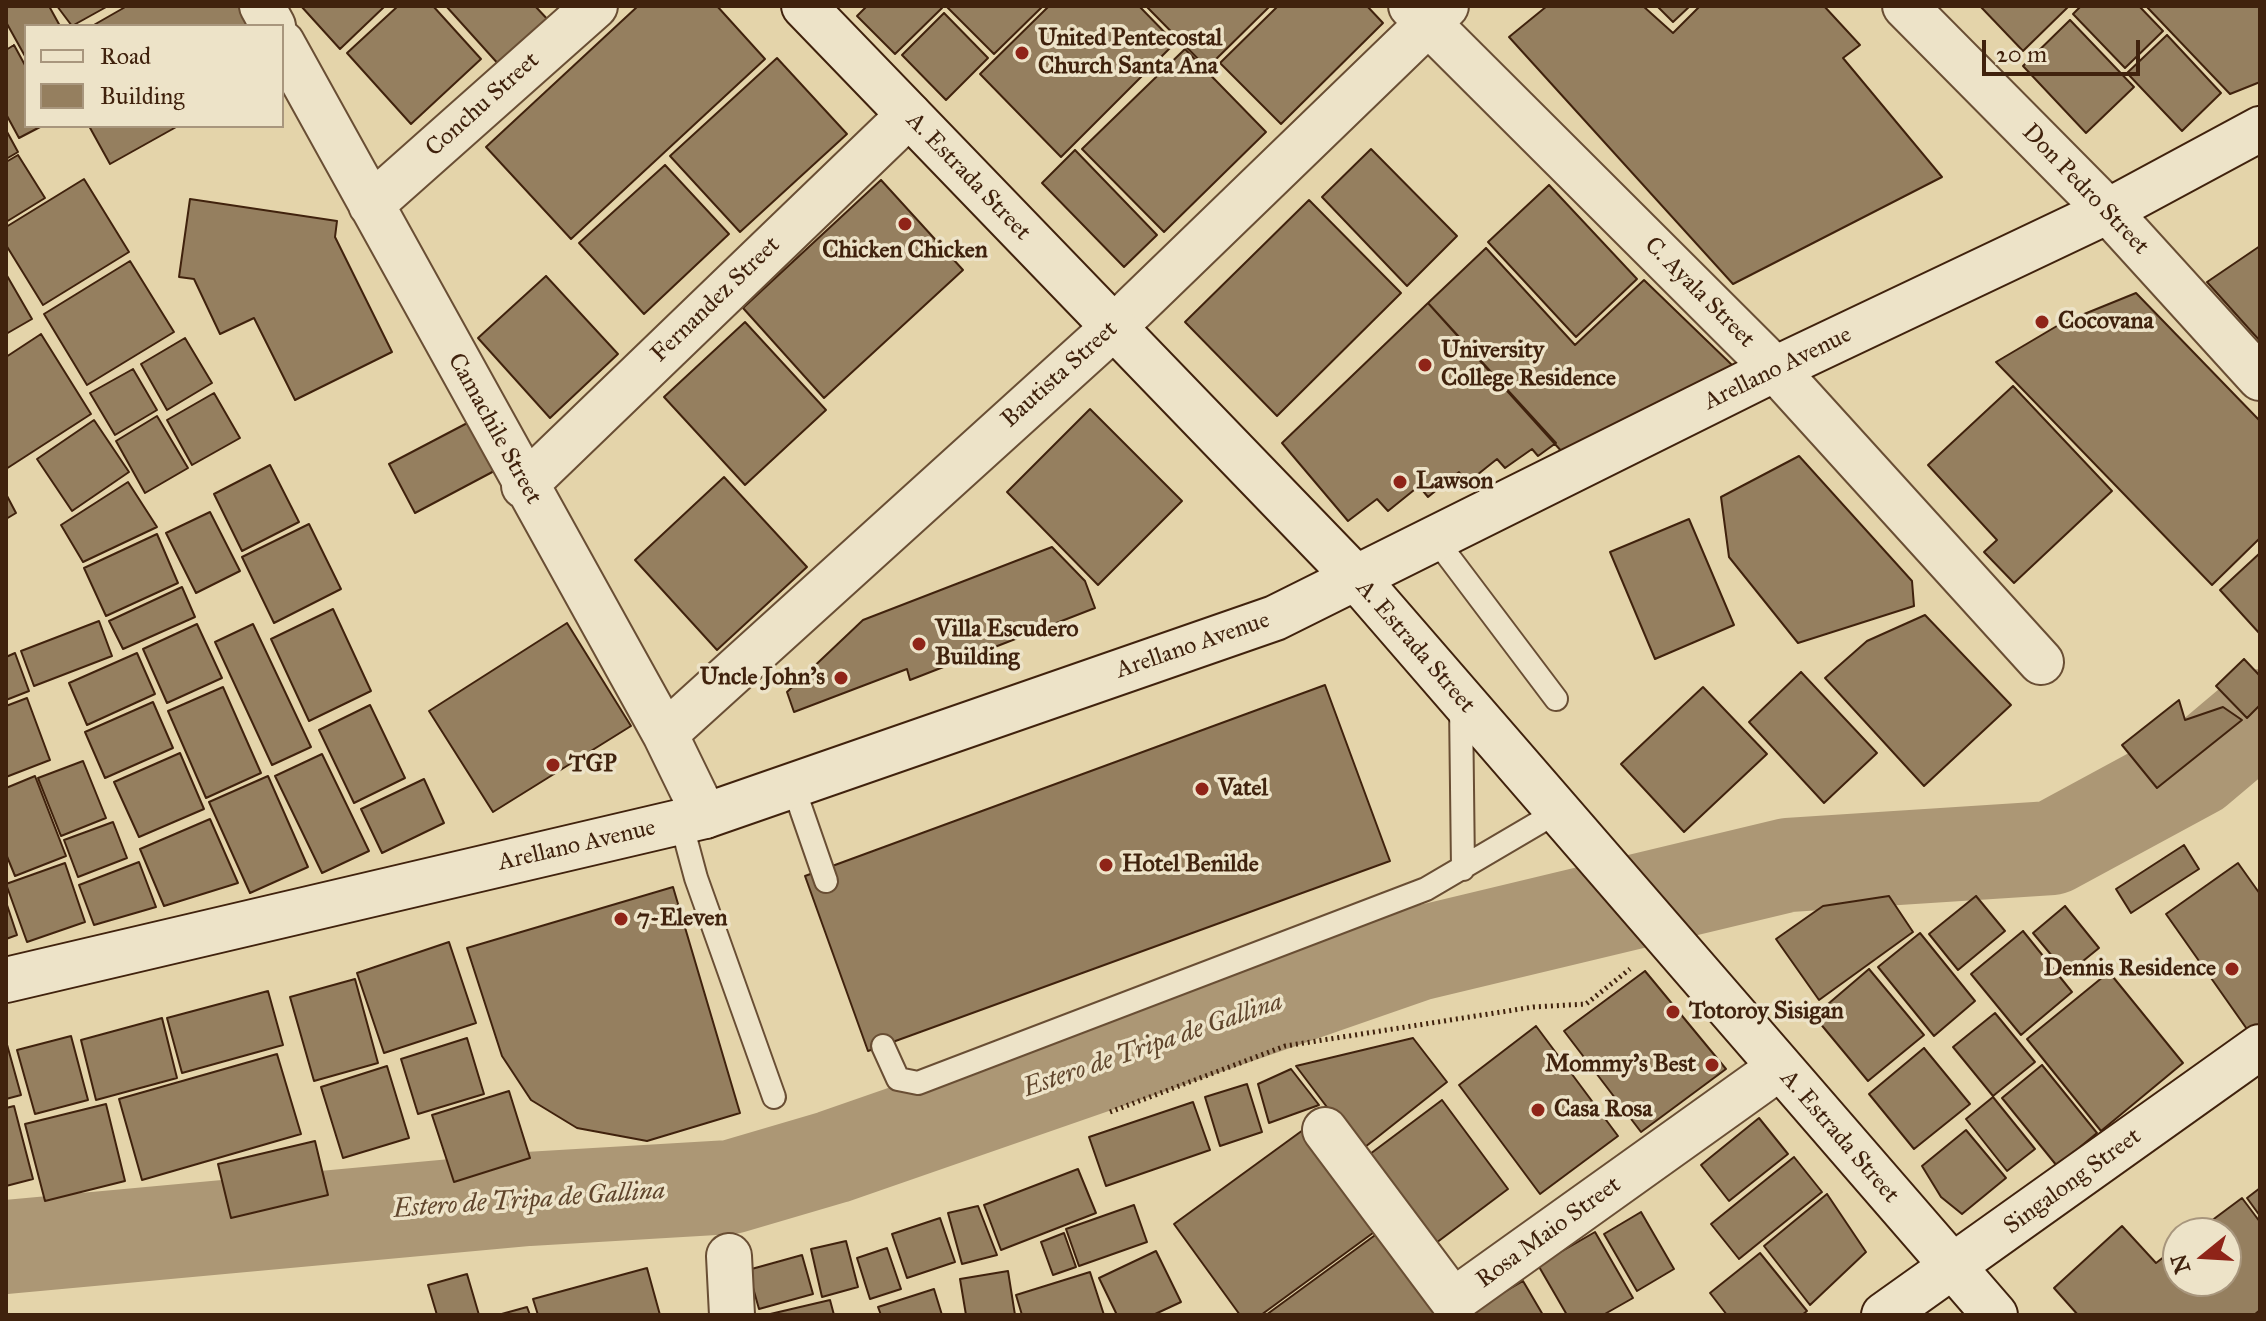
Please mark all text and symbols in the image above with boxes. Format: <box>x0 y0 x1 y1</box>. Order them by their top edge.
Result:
legend <box>24 24 284 128</box>
scale bar <box>1986 24 2144 74</box>
place label: United Pentecostal Church Santa Ana <box>1038 25 1222 81</box>
text: 20 m <box>1996 39 2047 69</box>
text: Road <box>100 41 151 71</box>
marker: United Pentecostal Church Santa Ana <box>1013 44 1031 62</box>
street label: Conchu Street <box>420 47 546 163</box>
text: Building <box>100 81 185 111</box>
street label: A. Estrada Street <box>900 107 1036 247</box>
street label: Don Pedro Street <box>2015 119 2155 261</box>
marker: Chicken Chicken <box>896 215 914 233</box>
street label: Fernandez Street <box>646 231 786 369</box>
street label: C. Ayala Street <box>1638 232 1760 354</box>
place label: Chicken Chicken <box>822 237 988 265</box>
place label: Cocovana <box>2058 308 2154 336</box>
marker: Cocovana <box>2033 313 2051 331</box>
street label: Bautista Street <box>996 315 1124 435</box>
street label: Arellano Avenue <box>1700 321 1856 417</box>
place label: University College Residence <box>1441 337 1616 393</box>
street label: Camachile Street <box>441 349 547 509</box>
marker: University College Residence <box>1416 356 1434 374</box>
place label: Lawson <box>1416 468 1493 496</box>
marker: Lawson <box>1391 473 1409 491</box>
street label: A. Estrada Street <box>1349 575 1481 719</box>
street label: Arellano Avenue <box>1112 606 1274 686</box>
place label: Villa Escudero Building <box>935 616 1079 672</box>
marker: Villa Escudero Building <box>910 635 928 653</box>
place label: Uncle John's <box>700 664 825 692</box>
marker: Uncle John's <box>832 669 850 687</box>
place label: TGP <box>569 751 617 779</box>
marker: TGP <box>544 756 562 774</box>
place label: Vatel <box>1218 775 1268 803</box>
marker: Vatel <box>1193 780 1211 798</box>
street label: Arellano Avenue <box>496 814 658 878</box>
place label: Hotel Benilde <box>1122 851 1259 879</box>
marker: Hotel Benilde <box>1097 856 1115 874</box>
place label: 7-Eleven <box>637 905 727 933</box>
marker: 7-Eleven <box>612 910 630 928</box>
place label: Dennis Residence <box>2043 955 2216 983</box>
marker: Dennis Residence <box>2223 960 2241 978</box>
water label: Estero de Tripa de Gallina <box>1019 987 1287 1105</box>
place label: Totoroy Sisigan <box>1689 998 1844 1026</box>
marker: Totoroy Sisigan <box>1664 1003 1682 1021</box>
place label: Mommy's Best <box>1545 1051 1696 1079</box>
marker: Mommy's Best <box>1703 1056 1721 1074</box>
street label: A. Estrada Street <box>1773 1065 1905 1209</box>
place label: Casa Rosa <box>1554 1096 1652 1124</box>
marker: Casa Rosa <box>1529 1101 1547 1119</box>
street label: Singalong Street <box>1999 1123 2147 1241</box>
street label: Rosa Maio Street <box>1471 1171 1627 1295</box>
water label: Estero de Tripa de Gallina <box>392 1176 666 1226</box>
north arrow <box>2162 1217 2242 1297</box>
text: N <box>2165 1251 2196 1277</box>

